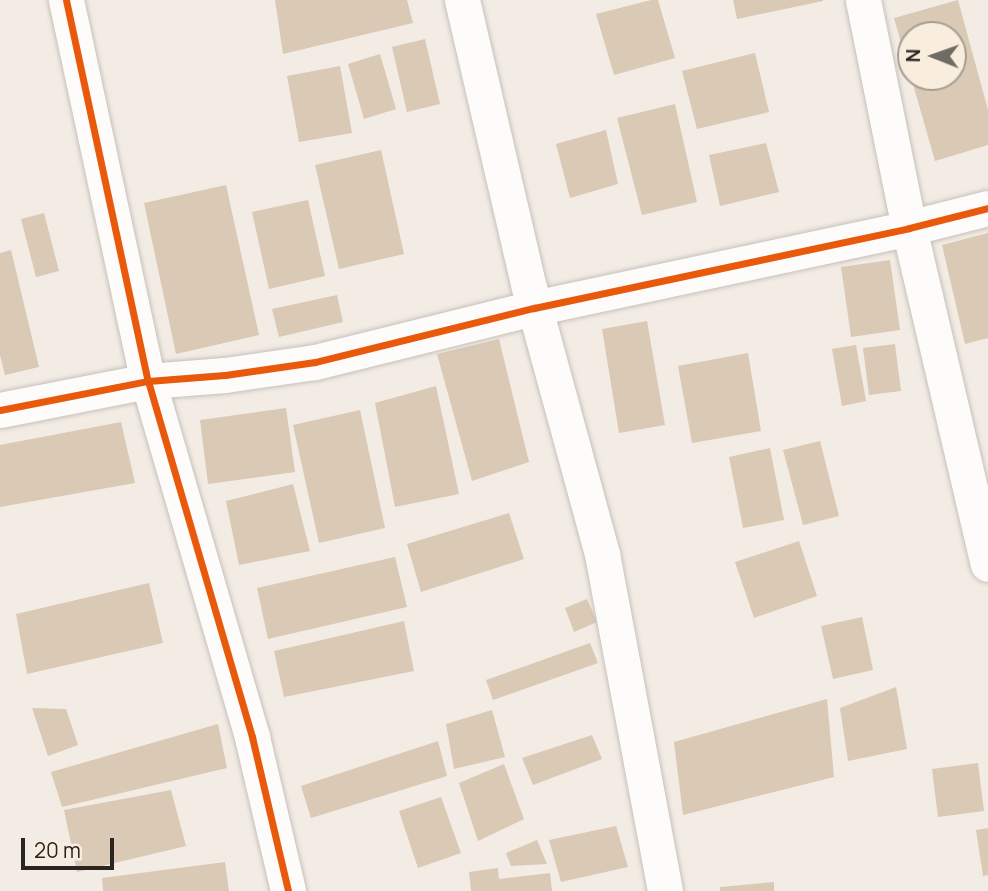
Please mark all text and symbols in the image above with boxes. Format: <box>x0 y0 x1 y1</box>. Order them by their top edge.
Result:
north arrow <box>897 21 967 91</box>
text: N <box>900 49 926 63</box>
scale bar <box>24 824 117 868</box>
text: 20 m <box>34 836 81 864</box>

